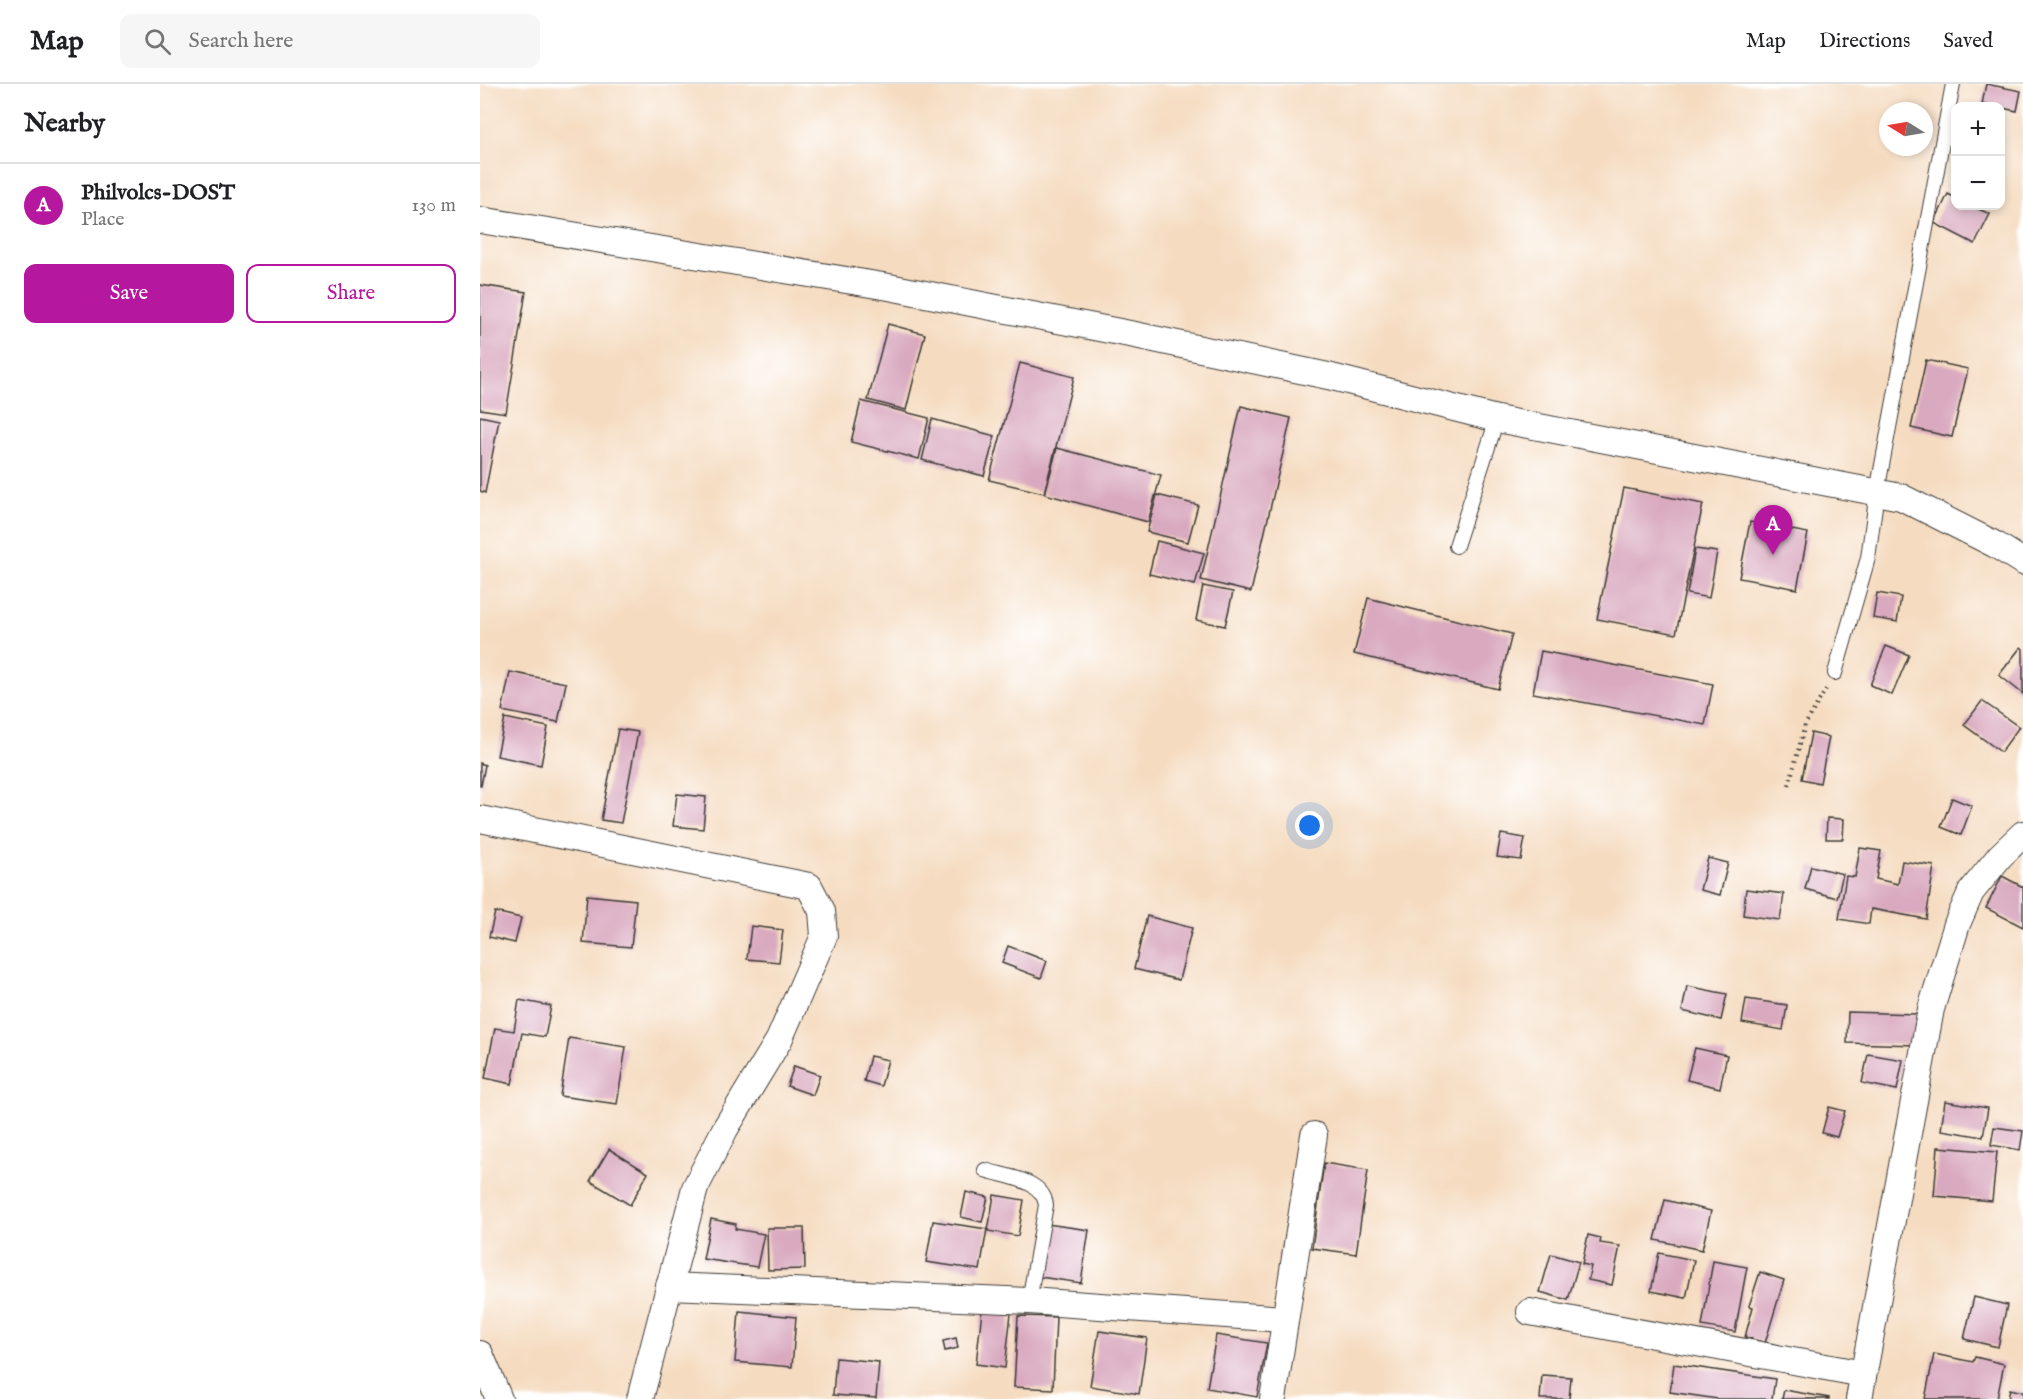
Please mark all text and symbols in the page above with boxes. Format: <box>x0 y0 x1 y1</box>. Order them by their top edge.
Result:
search box <box>120 14 540 68</box>
text: Map <box>30 24 84 59</box>
icon: search <box>141 25 174 58</box>
text: Search here <box>189 27 293 55</box>
text: Map <box>1746 28 1786 55</box>
text: Directions <box>1819 28 1910 55</box>
text: Saved <box>1943 28 1993 55</box>
north arrow <box>1879 102 1933 156</box>
map controls <box>1951 102 2005 210</box>
button: + <box>1951 102 2005 156</box>
text: Nearby <box>24 107 105 140</box>
button: − <box>1951 156 2005 210</box>
text: Philvolcs-DOST <box>81 179 235 207</box>
text: A <box>37 193 50 218</box>
text: 130 m <box>411 193 456 218</box>
text: Place <box>81 207 124 232</box>
button: Save <box>24 264 234 323</box>
button: Share <box>246 264 456 323</box>
pin: A <box>1754 506 1792 555</box>
your location <box>1295 811 1324 840</box>

